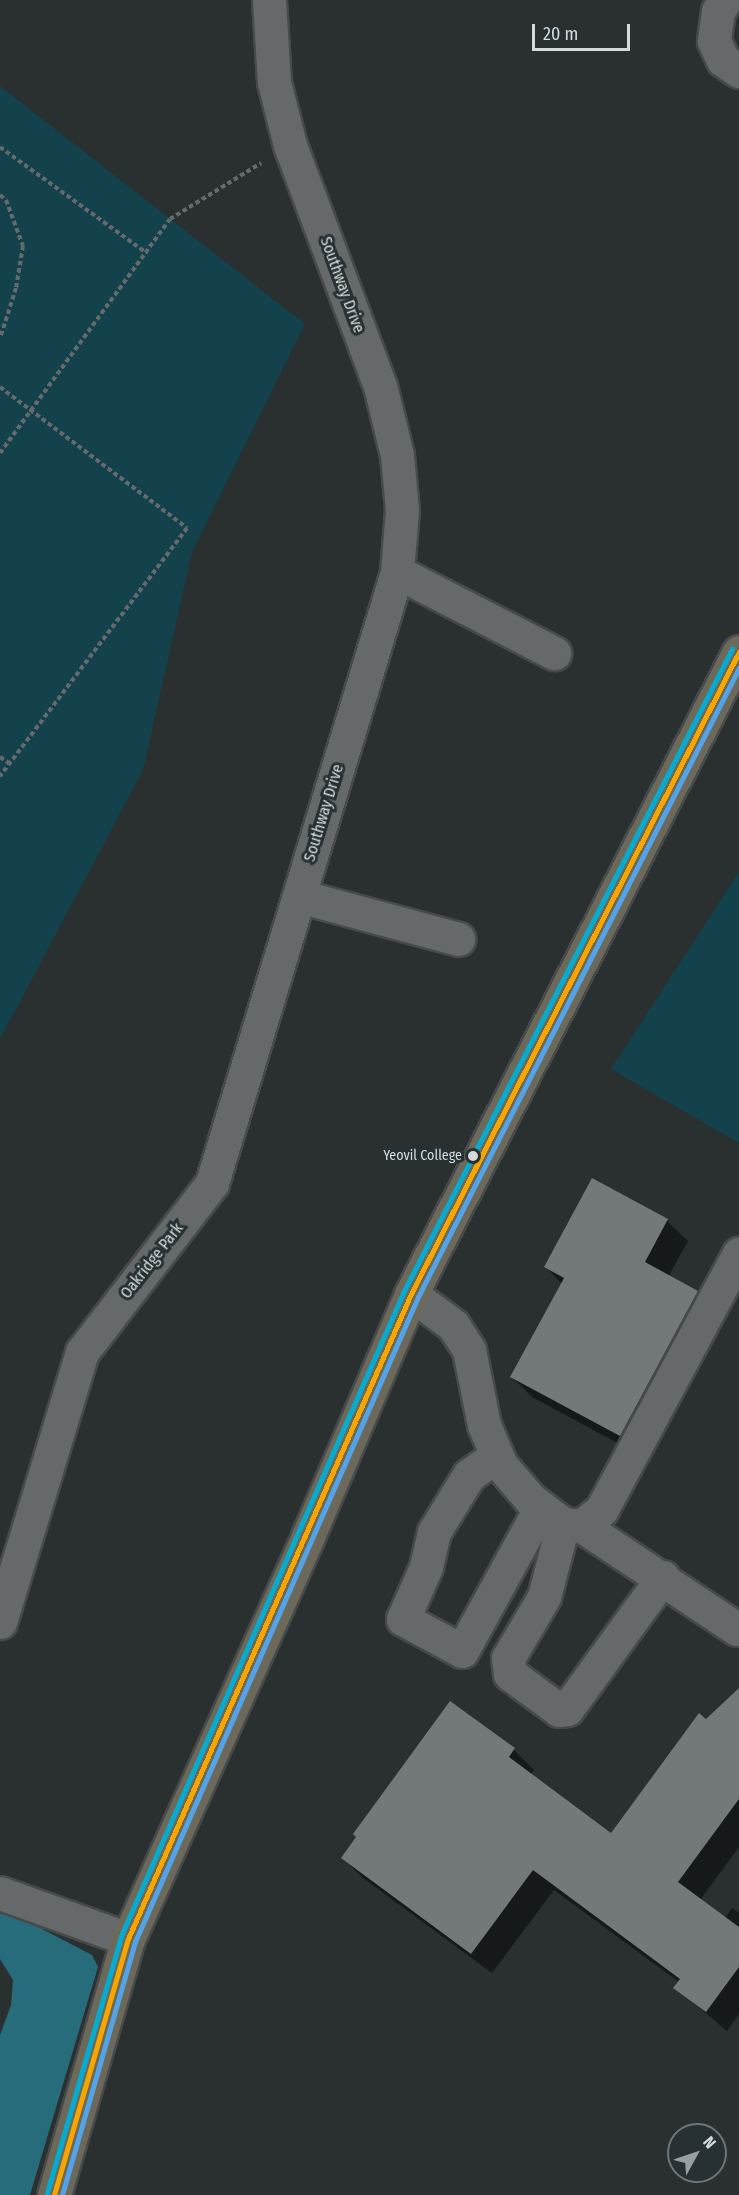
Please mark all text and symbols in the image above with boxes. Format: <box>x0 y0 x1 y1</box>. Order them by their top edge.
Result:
scale bar <box>535 12 632 50</box>
text: 20 m <box>543 23 578 45</box>
street label: Southway Drive <box>316 234 368 336</box>
street label: Southway Drive <box>300 762 348 864</box>
place label: Yeovil College <box>383 1148 462 1164</box>
marker: Yeovil College <box>467 1150 479 1162</box>
street label: Oakridge Park <box>117 1219 187 1303</box>
north arrow <box>667 2123 727 2183</box>
text: N <box>699 2133 720 2152</box>

